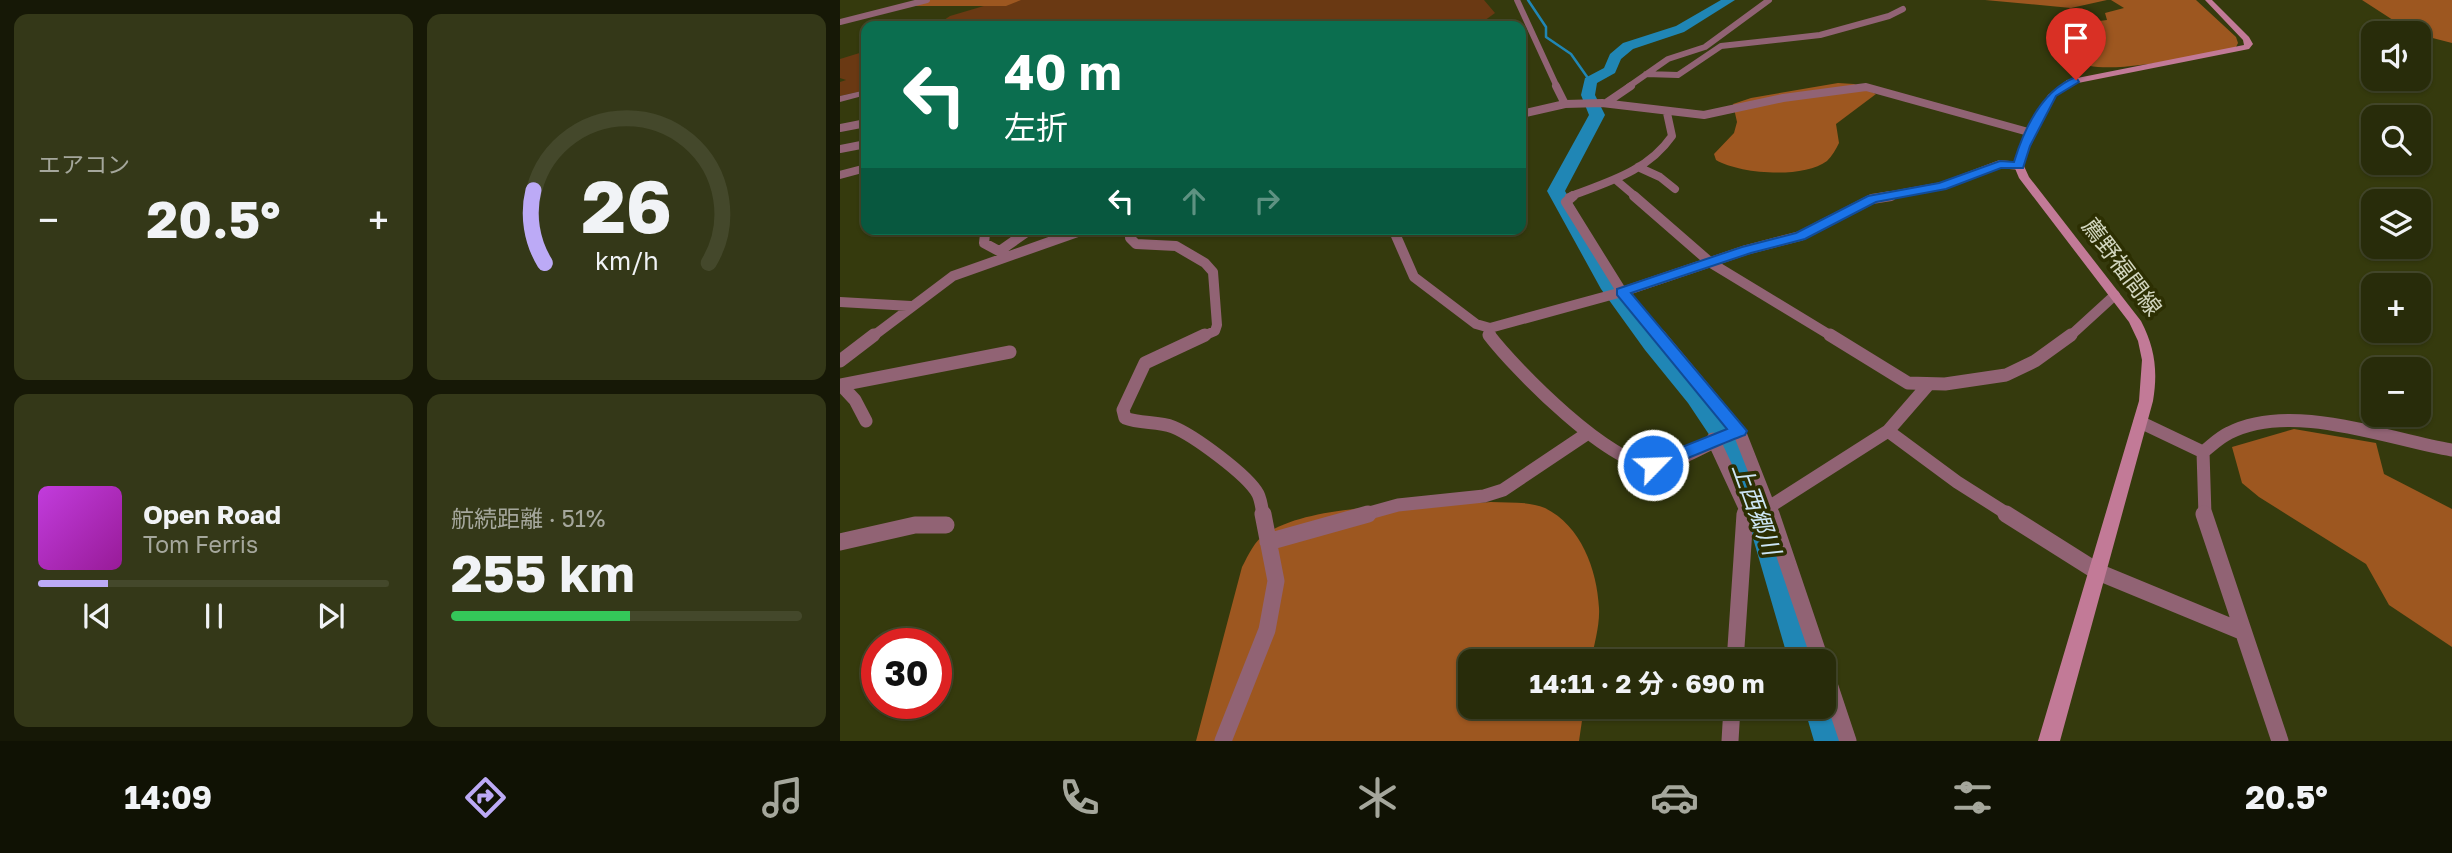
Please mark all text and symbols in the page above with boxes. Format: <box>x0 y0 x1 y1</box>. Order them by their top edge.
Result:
pin <box>2046 8 2106 80</box>
icon: arrive <box>2057 19 2095 57</box>
map controls <box>2361 21 2431 427</box>
button: sound <box>2361 21 2431 91</box>
text: 40 m <box>1004 42 1122 101</box>
icon: left <box>889 49 980 140</box>
button: search <box>2361 105 2431 175</box>
text: 左折 <box>1004 108 1068 146</box>
text: エアコン <box>38 150 130 178</box>
text: 26 <box>581 162 672 249</box>
icon: left <box>1102 182 1140 220</box>
icon: ahead <box>1175 182 1213 220</box>
icon: right <box>1248 182 1286 220</box>
text: 20.5° <box>146 187 281 249</box>
button: layers <box>2361 189 2431 259</box>
text: − <box>38 197 59 242</box>
text: + <box>368 197 389 242</box>
street label: 薦野福間線 <box>2077 212 2169 321</box>
text: km/h <box>595 245 658 276</box>
button: + <box>2361 273 2431 343</box>
button: − <box>2361 357 2431 427</box>
position arrow <box>1616 428 1690 502</box>
water label: 上西郷川 <box>1727 458 1788 561</box>
text: Open Road <box>143 499 281 530</box>
text: 航続距離 · 51% <box>451 504 605 532</box>
text: Tom Ferris <box>143 530 258 558</box>
text: 255 km <box>451 541 635 603</box>
icon: previous <box>78 597 116 635</box>
icon: pause <box>195 597 233 635</box>
icon: next <box>312 597 350 635</box>
speed limit sign: 30 <box>861 628 952 719</box>
text: 14:11 · 2 分 · 690 m <box>1530 668 1764 699</box>
icon: directions <box>461 773 510 822</box>
icon: music <box>758 773 807 822</box>
icon: phone <box>1055 773 1104 822</box>
icon: climate <box>1353 773 1402 822</box>
icon: car <box>1650 773 1699 822</box>
icon: filters <box>1948 773 1997 822</box>
text: 14:09 <box>124 778 212 816</box>
text: 20.5° <box>2245 778 2328 816</box>

